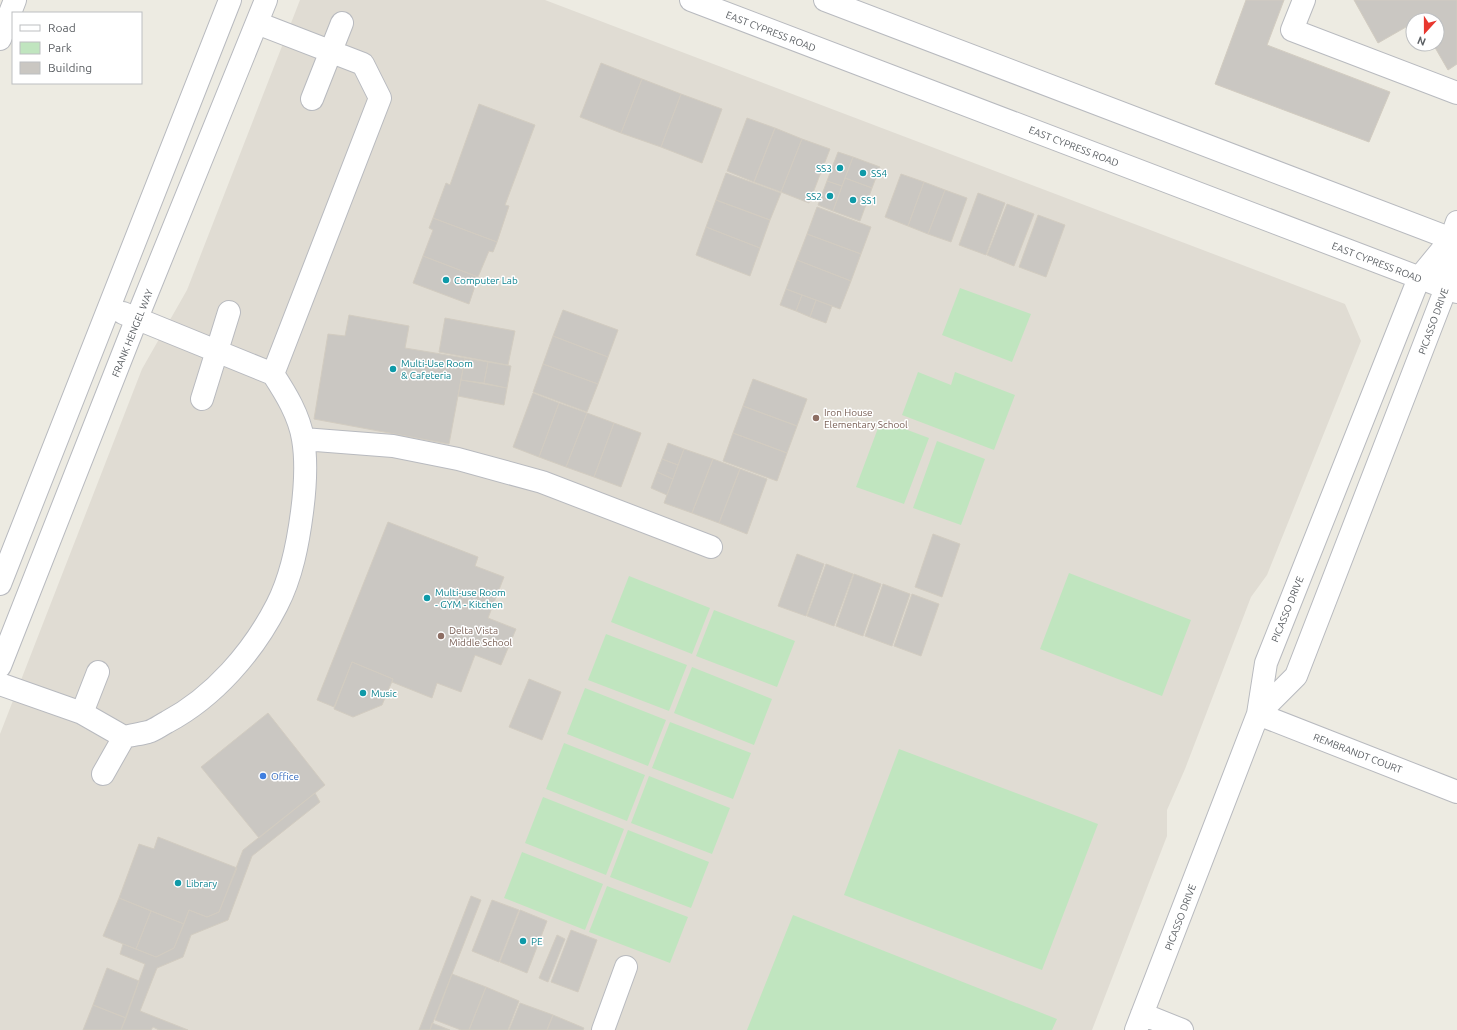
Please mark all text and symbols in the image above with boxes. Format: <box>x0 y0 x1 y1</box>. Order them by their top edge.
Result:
street label: EAST CYPRESS ROAD <box>724 9 817 54</box>
legend <box>12 12 142 84</box>
north arrow <box>1405 12 1445 52</box>
text: Road <box>48 21 76 34</box>
text: N <box>1415 34 1427 48</box>
text: Park <box>48 41 72 54</box>
text: Building <box>48 61 92 74</box>
street label: EAST CYPRESS ROAD <box>1027 124 1120 169</box>
place label: SS3 <box>816 163 832 174</box>
marker: SS3 <box>835 163 845 173</box>
marker: SS4 <box>858 168 868 178</box>
place label: SS4 <box>871 168 887 179</box>
place label: SS2 <box>806 191 822 202</box>
marker: SS2 <box>825 191 835 201</box>
marker: SS1 <box>848 195 858 205</box>
place label: SS1 <box>861 195 877 206</box>
street label: EAST CYPRESS ROAD <box>1330 240 1423 285</box>
marker: Computer Lab <box>441 275 451 285</box>
place label: Computer Lab <box>454 275 518 286</box>
street label: PICASSO DRIVE <box>1416 286 1451 356</box>
street label: FRANK HENGEL WAY <box>110 287 155 379</box>
place label: Multi-Use Room & Cafeteria <box>401 358 473 381</box>
marker: Multi-Use Room & Cafeteria <box>388 364 398 374</box>
place label: Iron House Elementary School <box>824 407 908 430</box>
marker: Iron House Elementary School <box>811 413 821 423</box>
street label: PICASSO DRIVE <box>1269 574 1306 644</box>
place label: Multi-use Room - GYM - Kitchen <box>435 587 506 610</box>
marker: Multi-use Room - GYM - Kitchen <box>422 593 432 603</box>
place label: Delta Vista Middle School <box>449 625 513 648</box>
marker: Delta Vista Middle School <box>436 631 446 641</box>
marker: Music <box>358 688 368 698</box>
place label: Music <box>371 688 397 699</box>
street label: REMBRANDT COURT <box>1312 731 1404 776</box>
marker: Office <box>258 771 268 781</box>
place label: Office <box>271 771 299 782</box>
marker: Library <box>173 878 183 888</box>
place label: Library <box>186 878 217 889</box>
street label: PICASSO DRIVE <box>1163 882 1198 952</box>
marker: PE <box>518 936 528 946</box>
place label: PE <box>531 936 543 947</box>

